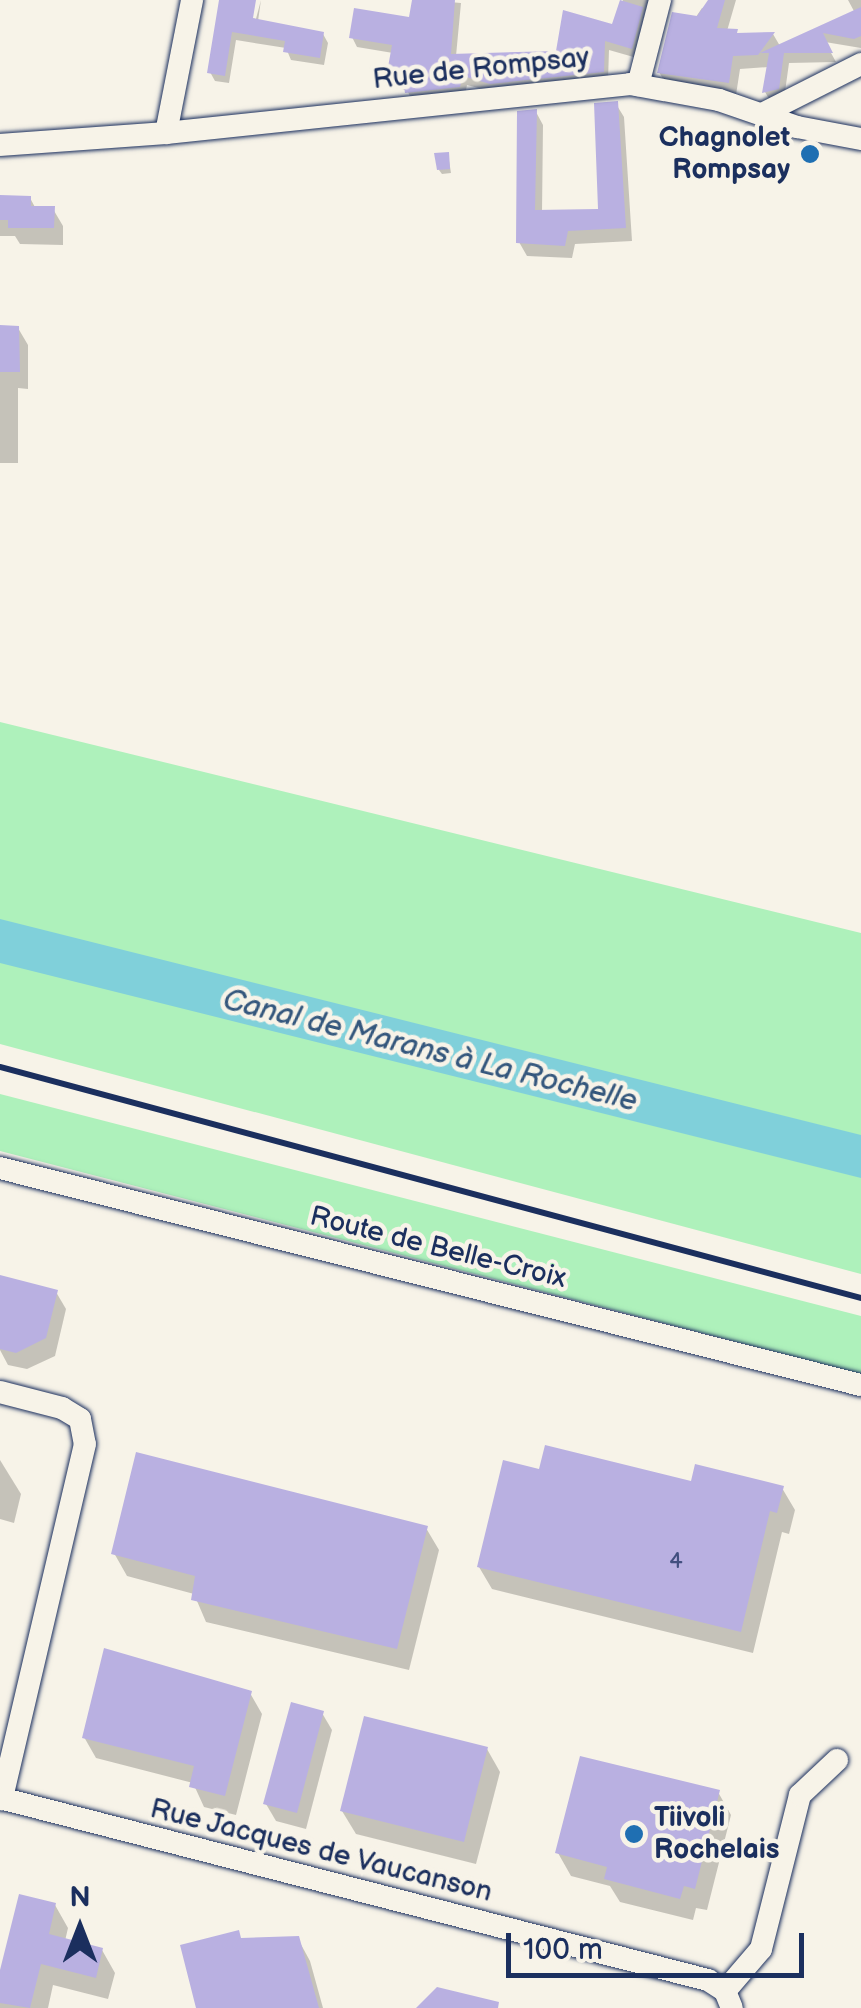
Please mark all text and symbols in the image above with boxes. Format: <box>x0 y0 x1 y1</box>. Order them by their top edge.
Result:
street label: Rue de Rompsay <box>371 41 591 97</box>
place label: Chagnolet Rompsay <box>659 121 790 187</box>
marker: Chagnolet Rompsay <box>799 143 821 165</box>
water label: Canal de Marans à La Rochelle <box>219 982 641 1120</box>
street label: Route de Belle-Croix <box>306 1200 570 1296</box>
house number: 4 <box>669 1549 683 1575</box>
street label: Rue Jacques de Vaucanson <box>146 1792 496 1910</box>
place label: Tiivoli Rochelais <box>654 1801 780 1867</box>
marker: Tiivoli Rochelais <box>623 1823 645 1845</box>
north arrow <box>30 1878 130 1978</box>
text: N <box>69 1881 91 1914</box>
scale bar <box>511 1913 808 1975</box>
text: 100 m <box>523 1932 603 1968</box>

